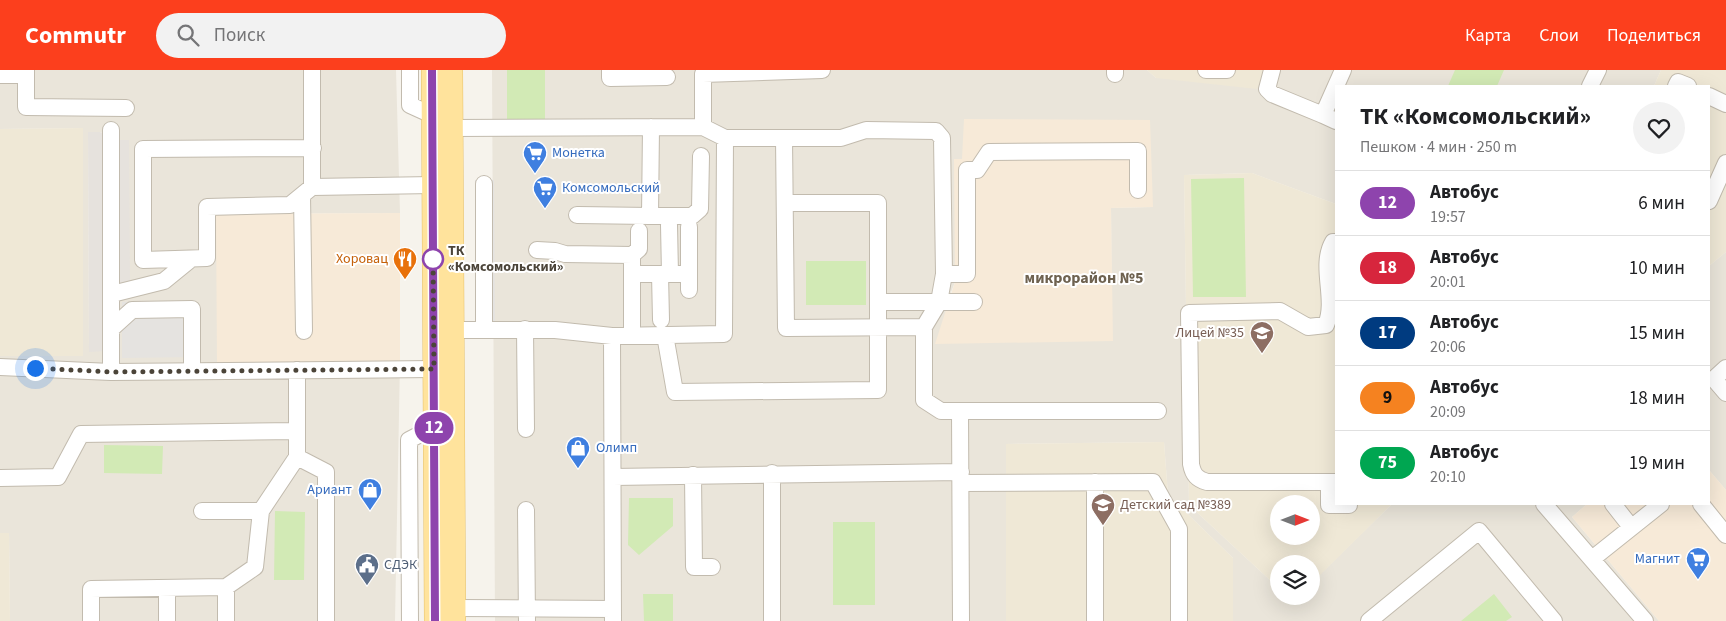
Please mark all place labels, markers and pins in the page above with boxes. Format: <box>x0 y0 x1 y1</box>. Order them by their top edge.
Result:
supermarket icon: Монетка <box>522 140 548 174</box>
place label: Монетка <box>552 143 605 163</box>
supermarket icon: Комсомольский <box>532 175 558 209</box>
place label: Комсомольский <box>562 178 660 198</box>
place label: ТК «Комсомольский» <box>448 241 564 277</box>
restaurant icon: Хоровац <box>392 246 418 280</box>
marker: ТК «Комсомольский» <box>422 248 444 270</box>
place label: Хоровац <box>336 249 388 269</box>
school or university icon: Лицей №35 <box>1249 320 1275 354</box>
place label: Лицей №35 <box>1175 323 1244 343</box>
shop icon: Олимп <box>565 435 591 469</box>
place label: Олимп <box>596 438 637 458</box>
shop icon: Ариант <box>357 477 383 511</box>
place label: Ариант <box>307 480 353 500</box>
school or university icon: Детский сад №389 <box>1090 492 1116 526</box>
place label: Детский сад №389 <box>1120 495 1231 515</box>
supermarket icon: Магнит <box>1685 546 1711 580</box>
place label: Магнит <box>1635 549 1681 569</box>
public building icon: СДЭК <box>354 552 380 586</box>
place label: СДЭК <box>384 555 418 575</box>

